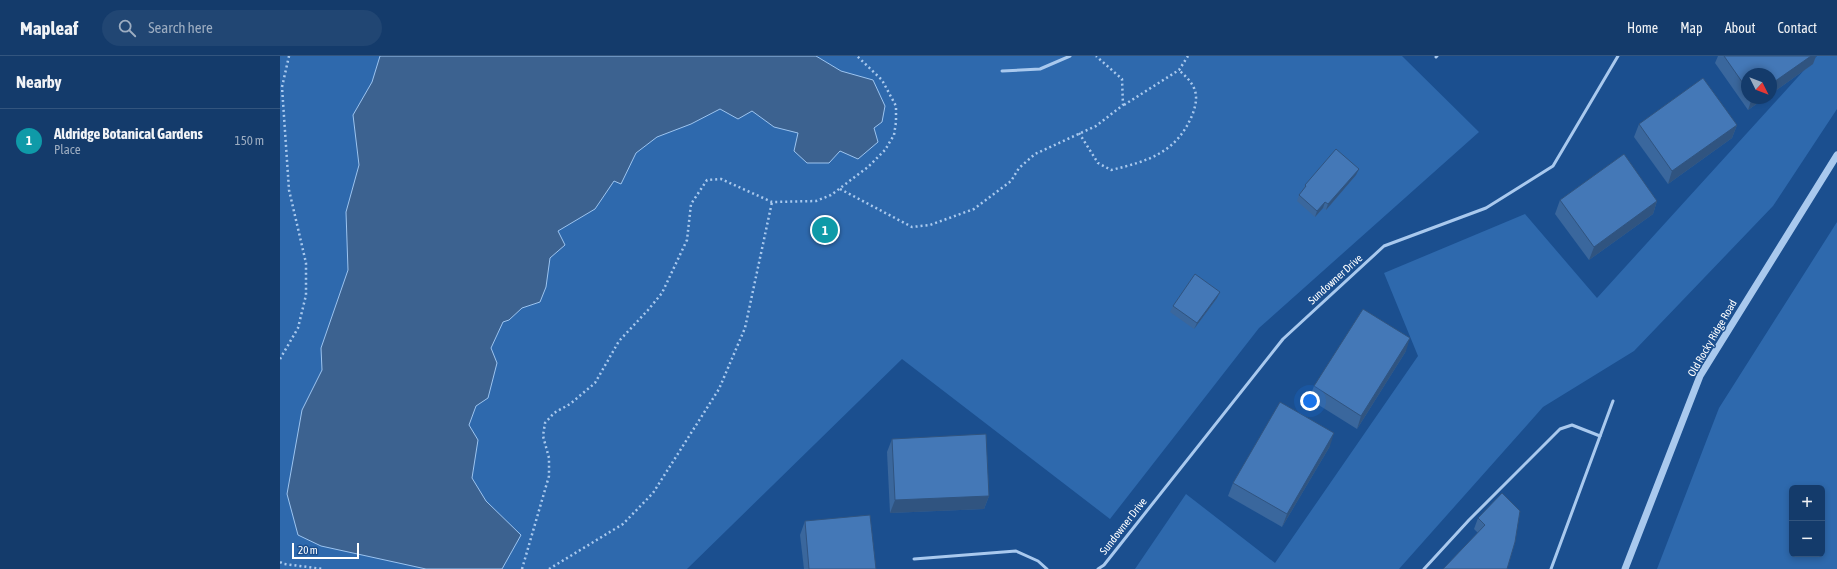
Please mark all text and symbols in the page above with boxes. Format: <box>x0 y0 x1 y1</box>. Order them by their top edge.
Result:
search box <box>102 10 382 46</box>
text: Mapleaf <box>20 17 78 39</box>
icon: search <box>116 17 138 39</box>
text: Search here <box>148 19 213 36</box>
text: Home <box>1627 20 1658 36</box>
text: Map <box>1680 20 1703 36</box>
text: About <box>1725 20 1756 36</box>
text: Contact <box>1778 20 1817 36</box>
north arrow <box>1741 68 1777 104</box>
text: Nearby <box>16 72 62 92</box>
text: Aldridge Botanical Gardens <box>54 125 203 142</box>
text: 1 <box>26 133 32 148</box>
text: 150 m <box>235 133 264 148</box>
text: Place <box>54 142 81 157</box>
pin: 1 <box>812 215 838 245</box>
street label: Sundowner Drive <box>1306 252 1364 306</box>
street label: Old Rocky Ridge Road <box>1685 297 1739 379</box>
your location <box>1300 391 1320 411</box>
map controls <box>1789 485 1825 557</box>
button: + <box>1789 485 1825 521</box>
street label: Sundowner Drive <box>1097 495 1149 557</box>
button: − <box>1789 521 1825 557</box>
scale bar <box>292 541 359 560</box>
text: 20 m <box>298 544 318 556</box>

